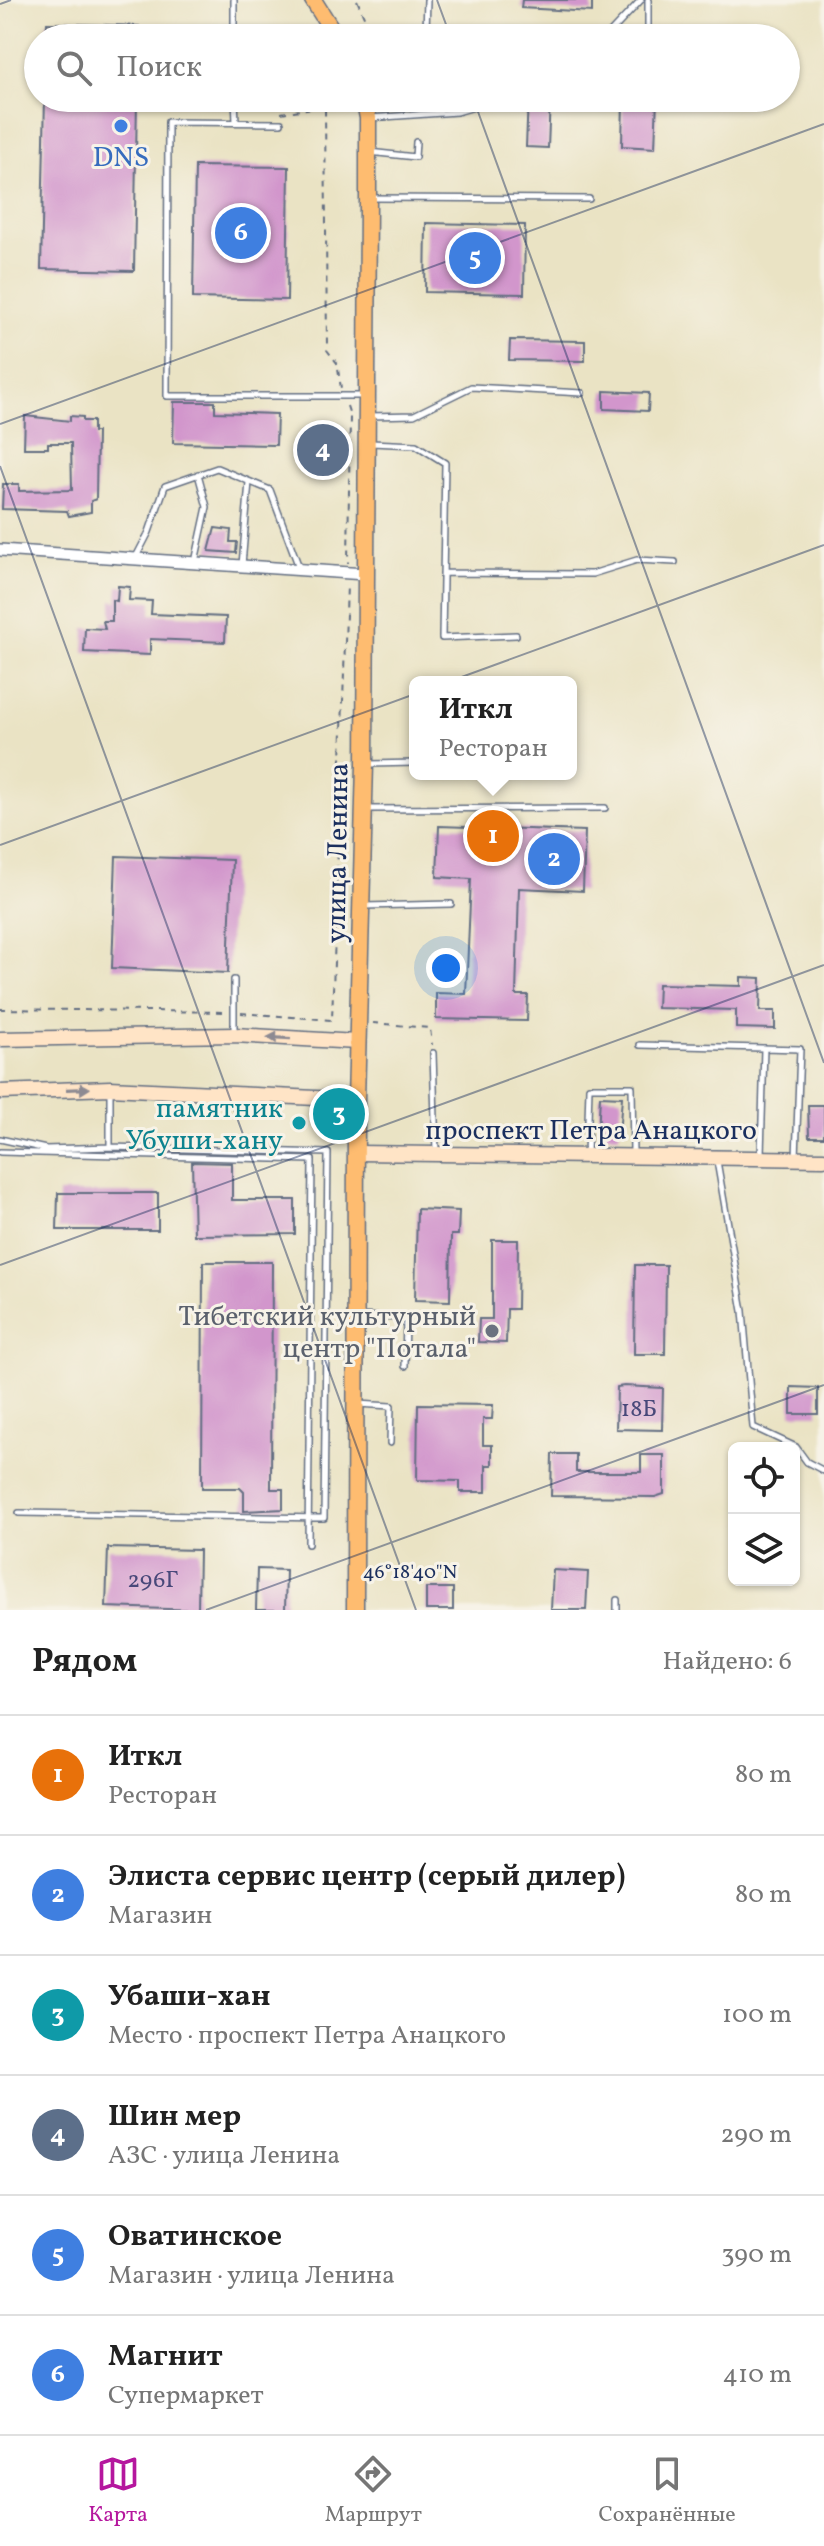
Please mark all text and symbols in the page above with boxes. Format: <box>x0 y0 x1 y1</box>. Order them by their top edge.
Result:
search box <box>24 24 800 112</box>
icon: search <box>52 46 96 90</box>
text: Поиск <box>116 47 202 89</box>
marker: DNS <box>112 117 130 135</box>
place label: DNS <box>93 139 149 178</box>
pin: 6 <box>215 203 267 263</box>
pin: 5 <box>449 228 501 288</box>
pin: 4 <box>297 420 349 480</box>
popup <box>409 676 577 780</box>
text: Иткл <box>438 689 513 731</box>
text: Ресторан <box>438 731 548 767</box>
street label: улица Ленина <box>317 762 360 944</box>
pin: 1 <box>467 806 519 866</box>
pin: 2 <box>528 829 580 889</box>
your location <box>426 948 466 988</box>
one-way arrow <box>266 1031 291 1044</box>
one-way arrow <box>66 1083 91 1096</box>
pin: 3 <box>313 1084 365 1144</box>
place label: памятник Убуши-хану <box>125 1090 283 1161</box>
street label: проспект Петра Анацкого <box>425 1112 757 1151</box>
marker: памятник Убуши-хану <box>290 1114 308 1132</box>
place label: Тибетский культурный центр "Потала" <box>178 1298 476 1369</box>
marker: Тибетский культурный центр "Потала" <box>483 1322 501 1340</box>
house number: 18Б <box>621 1393 657 1427</box>
map controls <box>728 1442 800 1586</box>
button: locate <box>728 1442 800 1514</box>
button: layers <box>728 1514 800 1586</box>
text: 46°18'40"N <box>363 1559 457 1587</box>
house number: 296Г <box>127 1564 179 1598</box>
text: Рядом <box>32 1639 137 1686</box>
text: Найдено: 6 <box>662 1644 792 1680</box>
text: Иткл <box>108 1736 182 1778</box>
text: 1 <box>53 1757 63 1793</box>
text: 80 m <box>735 1757 792 1793</box>
text: Ресторан <box>108 1778 217 1814</box>
text: Элиста сервис центр (серый дилер) <box>108 1856 625 1898</box>
text: 2 <box>51 1877 65 1913</box>
text: 80 m <box>735 1877 792 1913</box>
text: Магазин <box>108 1898 212 1934</box>
text: Убаши-хан <box>108 1976 270 2018</box>
text: 3 <box>51 1997 65 2033</box>
text: 100 m <box>722 1997 792 2033</box>
text: Место · проспект Петра Анацкого <box>108 2018 506 2054</box>
text: Шин мер <box>108 2096 241 2138</box>
text: 4 <box>50 2117 66 2153</box>
text: 290 m <box>720 2117 792 2153</box>
text: АЗС · улица Ленина <box>108 2138 340 2174</box>
text: Оватинское <box>108 2216 282 2258</box>
text: 5 <box>52 2237 64 2273</box>
text: 390 m <box>721 2237 792 2273</box>
text: Магазин · улица Ленина <box>108 2258 395 2294</box>
text: Магнит <box>108 2336 223 2378</box>
text: 6 <box>51 2357 65 2393</box>
text: 410 m <box>723 2357 792 2393</box>
text: Супермаркет <box>108 2378 264 2414</box>
tab: Карта <box>88 2452 148 2531</box>
tab: Маршрут <box>325 2452 422 2531</box>
tab: Сохранённые <box>598 2452 736 2531</box>

